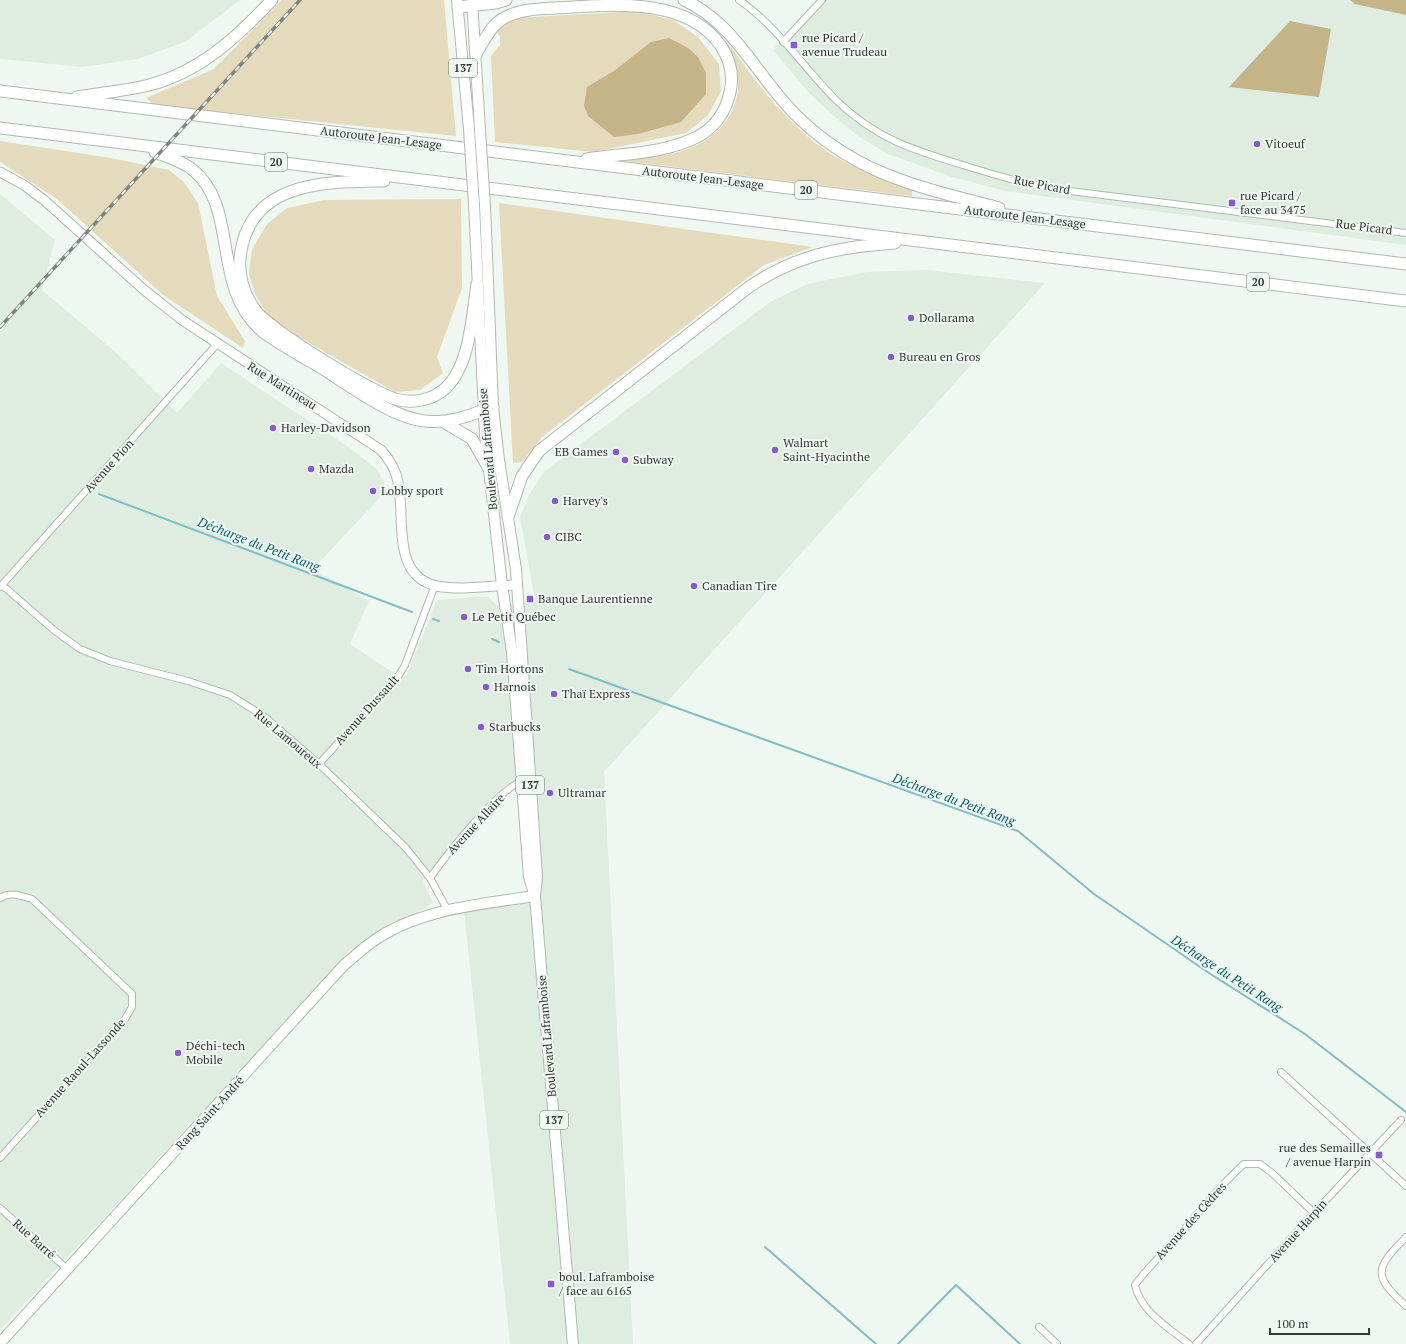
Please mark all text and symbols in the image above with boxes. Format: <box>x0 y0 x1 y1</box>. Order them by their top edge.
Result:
place label: rue Picard / avenue Trudeau <box>802 30 887 59</box>
marker: rue Picard / avenue Trudeau <box>789 40 799 50</box>
road number: 137 <box>449 59 477 77</box>
street label: Autoroute Jean-Lesage <box>319 123 443 152</box>
place label: Vitoeuf <box>1265 136 1306 151</box>
marker: Vitoeuf <box>1252 139 1262 149</box>
road number: 20 <box>265 153 287 171</box>
street label: Autoroute Jean-Lesage <box>641 163 765 192</box>
street label: Rue Picard <box>1013 172 1072 197</box>
road number: 20 <box>795 181 817 199</box>
place label: rue Picard / face au 3475 <box>1240 188 1306 217</box>
marker: rue Picard / face au 3475 <box>1227 198 1237 208</box>
street label: Autoroute Jean-Lesage <box>963 202 1087 231</box>
street label: Rue Picard <box>1335 216 1394 237</box>
road number: 20 <box>1247 273 1269 291</box>
place label: Dollarama <box>919 310 975 325</box>
marker: Dollarama <box>906 313 916 323</box>
place label: Bureau en Gros <box>899 349 981 364</box>
marker: Bureau en Gros <box>886 352 896 362</box>
street label: Rue Martineau <box>245 358 320 413</box>
street label: Boulevard Laframboise <box>475 387 500 511</box>
place label: Harley-Davidson <box>281 420 371 435</box>
marker: Harley-Davidson <box>268 423 278 433</box>
place label: Walmart Saint-Hyacinthe <box>783 435 870 464</box>
street label: Avenue Pion <box>81 436 137 495</box>
place label: EB Games <box>555 444 608 459</box>
marker: Walmart Saint-Hyacinthe <box>770 445 780 455</box>
marker: EB Games <box>611 447 621 457</box>
place label: Subway <box>633 452 675 467</box>
marker: Subway <box>620 455 630 465</box>
place label: Mazda <box>319 461 354 476</box>
marker: Mazda <box>306 464 316 474</box>
place label: Lobby sport <box>381 483 444 498</box>
marker: Lobby sport <box>368 486 378 496</box>
place label: Harvey's <box>563 493 608 508</box>
marker: Harvey's <box>550 496 560 506</box>
water label: Décharge du Petit Rang <box>194 512 323 576</box>
place label: CIBC <box>555 529 582 544</box>
marker: CIBC <box>542 532 552 542</box>
place label: Canadian Tire <box>702 578 777 593</box>
marker: Canadian Tire <box>689 581 699 591</box>
place label: Banque Laurentienne <box>538 591 653 606</box>
marker: Banque Laurentienne <box>525 594 535 604</box>
place label: Le Petit Québec <box>472 609 556 624</box>
marker: Le Petit Québec <box>459 612 469 622</box>
place label: Tim Hortons <box>476 661 544 676</box>
marker: Tim Hortons <box>463 664 473 674</box>
street label: Avenue Dussault <box>331 671 402 748</box>
place label: Harnois <box>494 679 536 694</box>
marker: Harnois <box>481 682 491 692</box>
place label: Thaï Express <box>562 686 630 701</box>
marker: Thaï Express <box>549 689 559 699</box>
street label: Rue Lamoureux <box>251 706 326 772</box>
place label: Starbucks <box>489 719 541 734</box>
marker: Starbucks <box>476 722 486 732</box>
water label: Décharge du Petit Rang <box>889 768 1019 830</box>
road number: 137 <box>516 776 544 794</box>
place label: Ultramar <box>558 785 606 800</box>
marker: Ultramar <box>545 788 555 798</box>
street label: Avenue Allaire <box>444 790 508 857</box>
water label: Décharge du Petit Rang <box>1167 930 1287 1016</box>
street label: Boulevard Laframboise <box>534 974 559 1098</box>
street label: Avenue Raoul-Lassonde <box>31 1015 128 1120</box>
place label: Déchi-tech Mobile <box>186 1038 245 1067</box>
marker: Déchi-tech Mobile <box>173 1048 183 1058</box>
street label: Rang Saint-André <box>172 1073 247 1153</box>
road number: 137 <box>540 1111 568 1129</box>
place label: rue des Semailles / avenue Harpin <box>1279 1140 1371 1169</box>
marker: rue des Semailles / avenue Harpin <box>1374 1150 1384 1160</box>
street label: Avenue des Cèdres <box>1152 1179 1229 1262</box>
street label: Avenue Harpin <box>1266 1196 1330 1265</box>
street label: Rue Barré <box>10 1216 59 1262</box>
place label: boul. Laframboise / face au 6165 <box>558 1269 654 1298</box>
marker: boul. Laframboise / face au 6165 <box>546 1279 556 1289</box>
scale bar <box>1270 1310 1369 1336</box>
text: 100 m <box>1276 1316 1309 1331</box>

